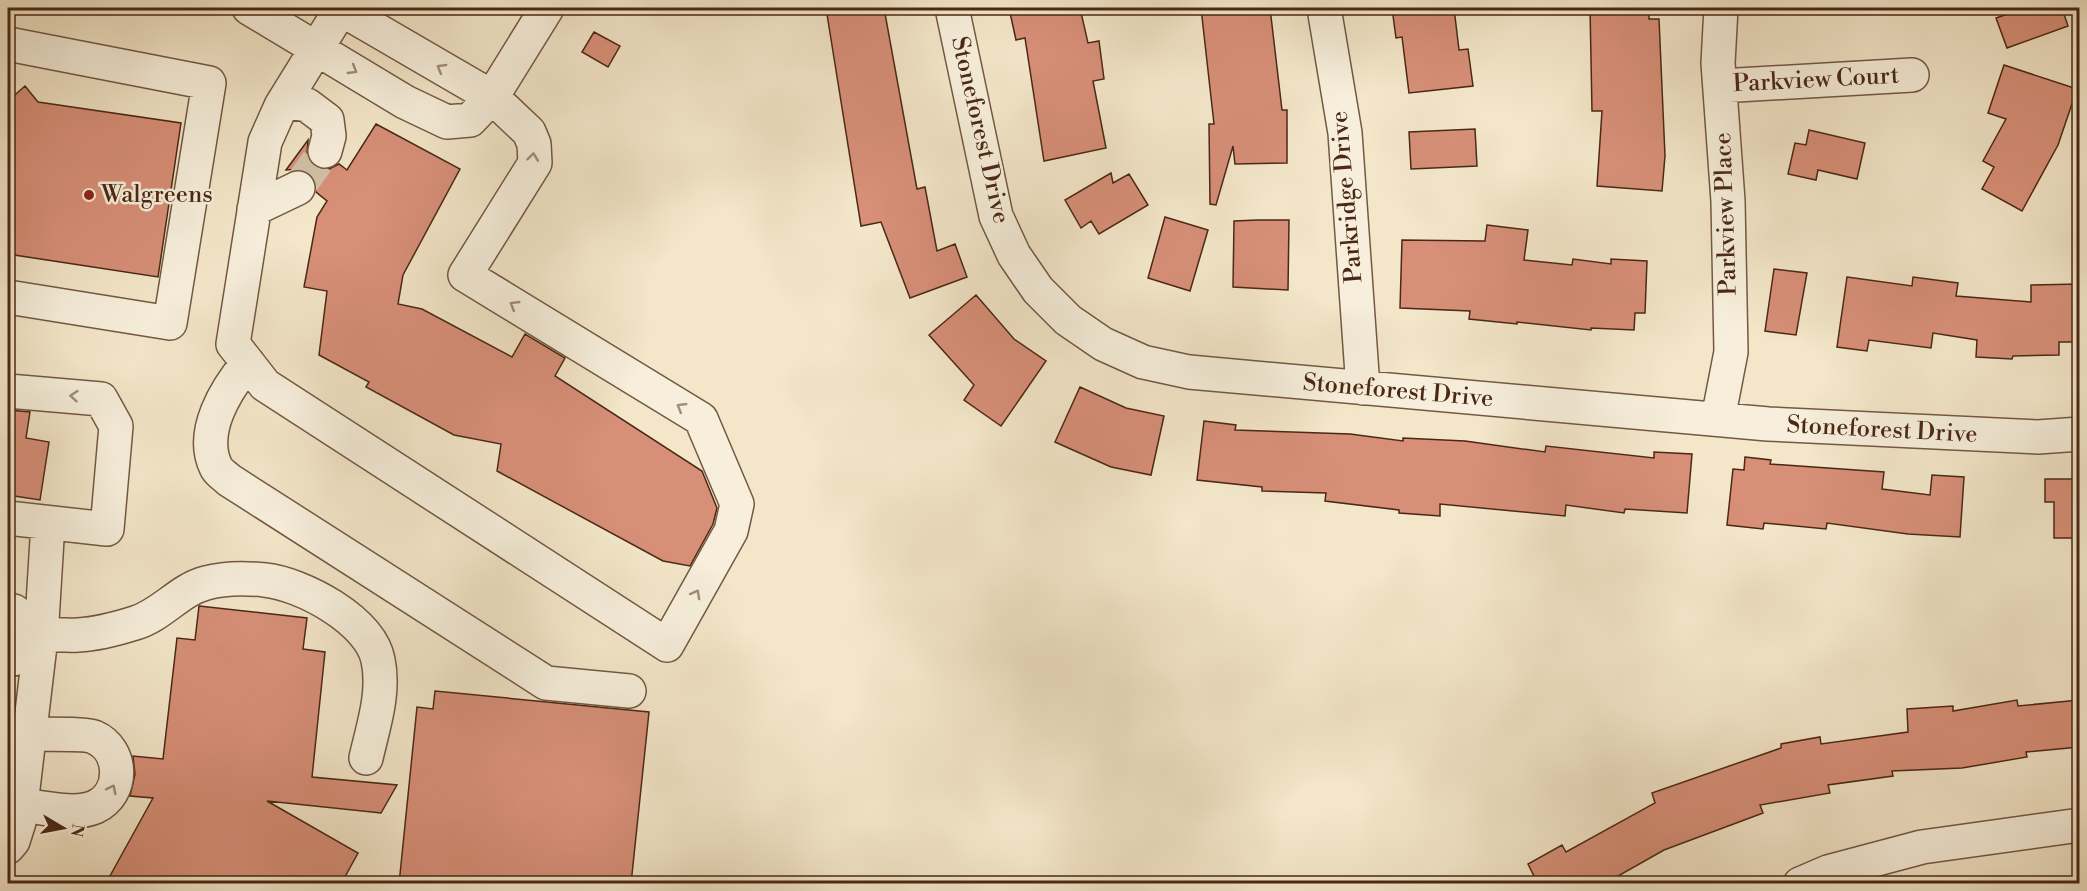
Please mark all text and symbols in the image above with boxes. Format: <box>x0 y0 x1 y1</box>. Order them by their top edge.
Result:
street label: Stoneforest Drive <box>944 34 1016 226</box>
street label: Parkview Court <box>1732 61 1900 99</box>
one-way arrow <box>347 63 357 74</box>
one-way arrow <box>437 63 447 75</box>
street label: Parkridge Drive <box>1325 110 1369 284</box>
street label: Parkview Place <box>1708 132 1744 296</box>
one-way arrow <box>526 153 539 162</box>
place label: Walgreens <box>100 180 213 210</box>
marker: Walgreens <box>82 188 96 202</box>
one-way arrow <box>510 301 520 313</box>
street label: Stoneforest Drive <box>1301 368 1495 414</box>
one-way arrow <box>69 390 78 403</box>
one-way arrow <box>676 403 687 414</box>
street label: Stoneforest Drive <box>1786 410 1978 450</box>
one-way arrow <box>689 590 700 600</box>
one-way arrow <box>105 784 116 795</box>
north arrow <box>33 798 93 858</box>
text: N <box>66 822 88 839</box>

